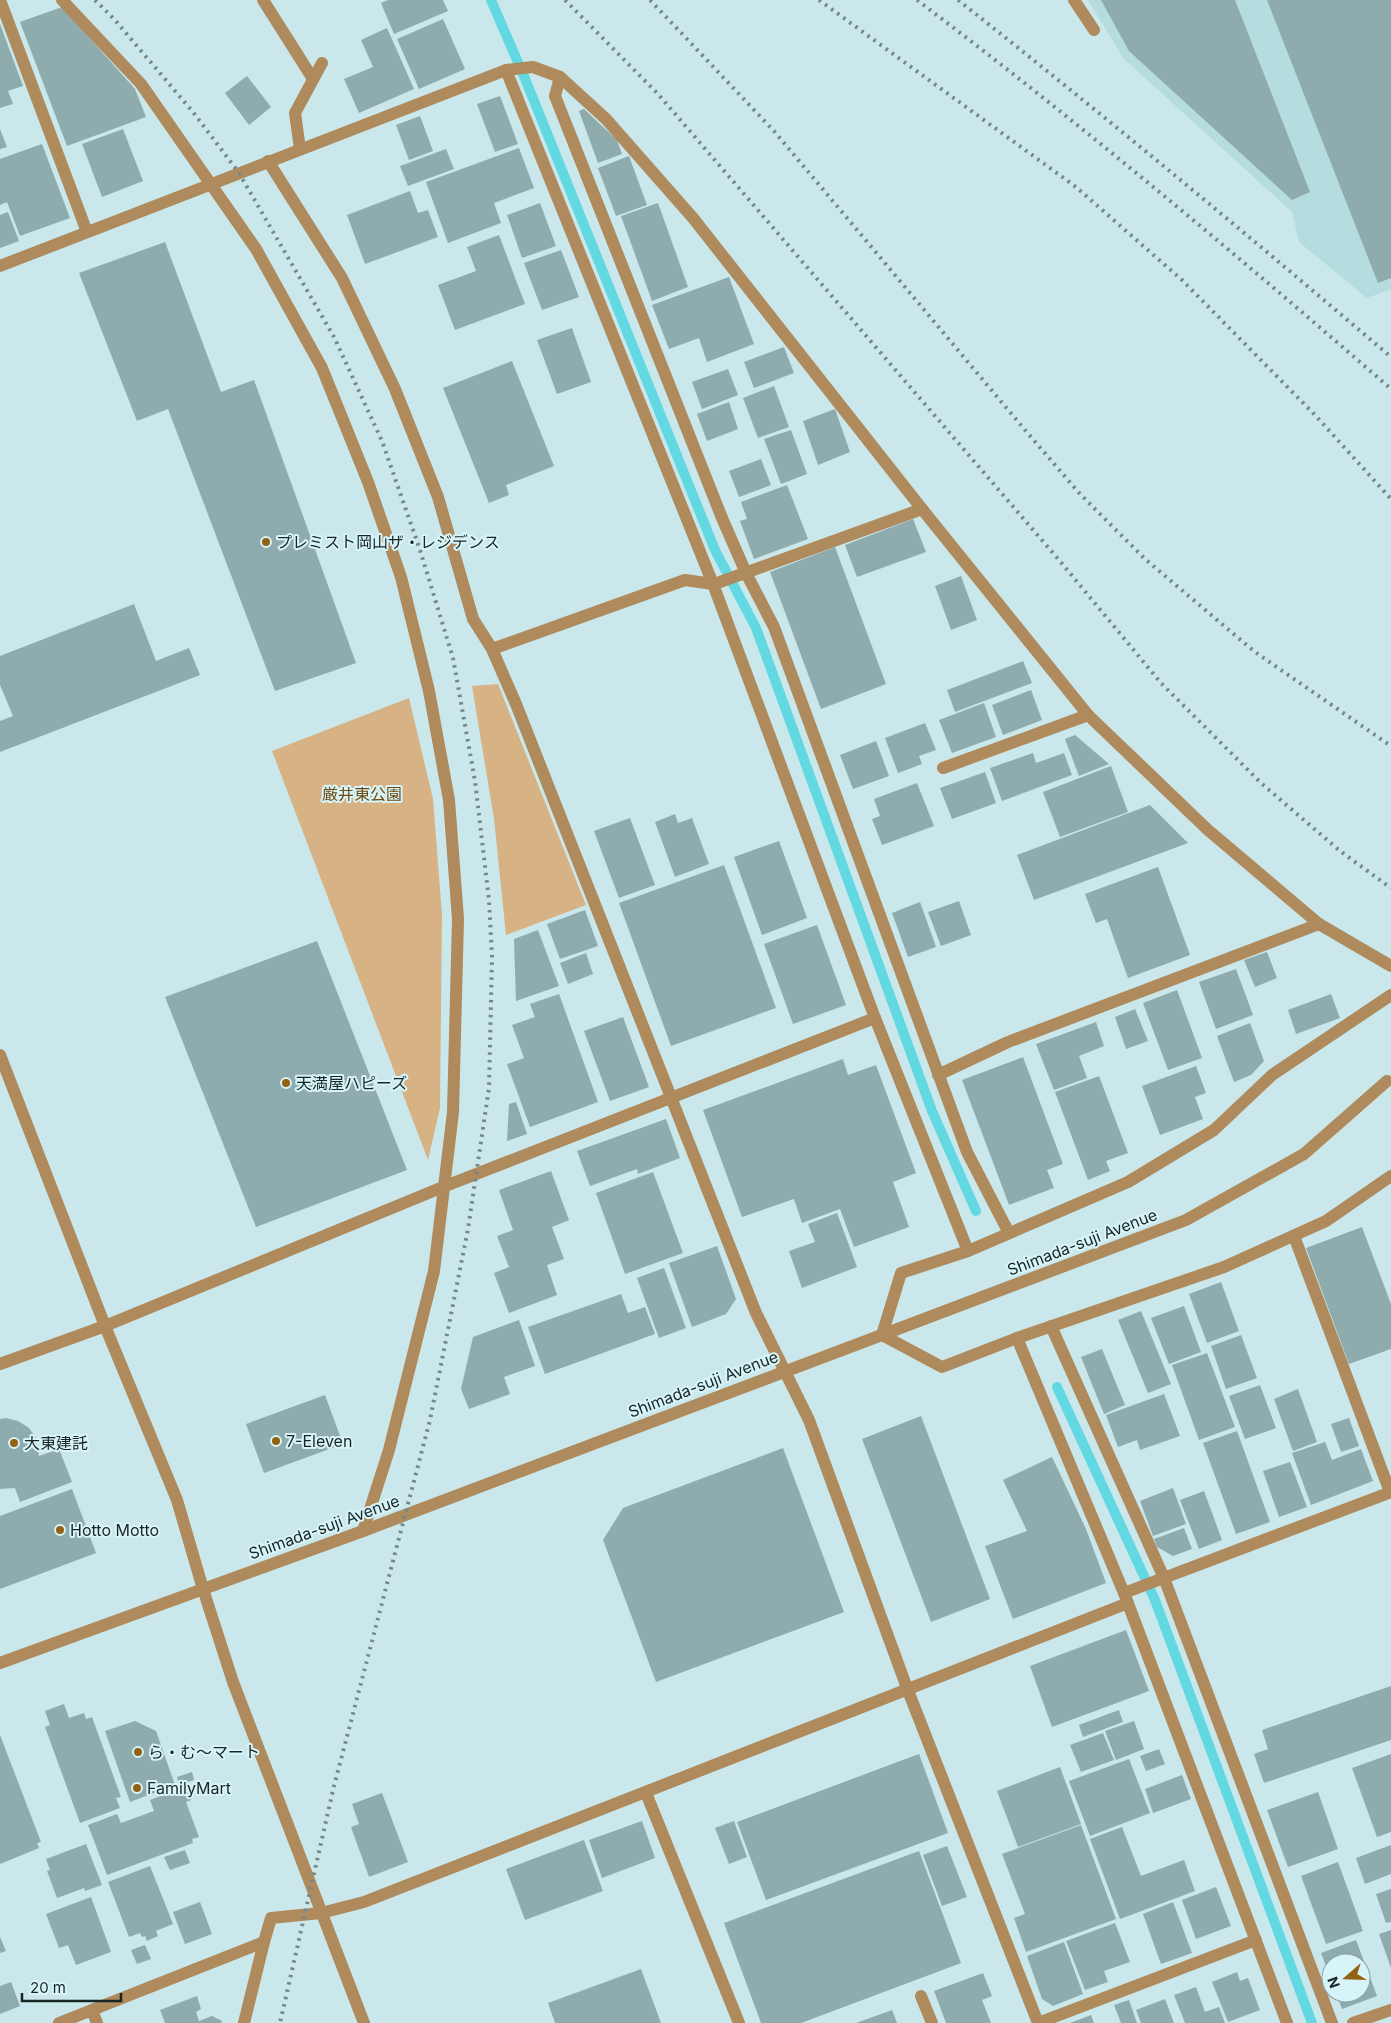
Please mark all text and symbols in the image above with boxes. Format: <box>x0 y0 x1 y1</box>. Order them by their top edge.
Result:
place label: プレミスト岡山ザ・レジデンス <box>276 532 500 552</box>
marker: プレミスト岡山ザ・レジデンス <box>260 536 272 548</box>
park label: 厳井東公園 <box>322 784 402 804</box>
place label: 天満屋ハピーズ <box>296 1073 407 1093</box>
marker: 天満屋ハピーズ <box>280 1077 292 1089</box>
street label: Shimada-suji Avenue <box>1004 1204 1160 1280</box>
street label: Shimada-suji Avenue <box>625 1346 781 1422</box>
place label: 7-Eleven <box>286 1431 352 1451</box>
place label: 大東建託 <box>24 1433 88 1453</box>
marker: 7-Eleven <box>270 1435 282 1447</box>
marker: 大東建託 <box>8 1437 20 1449</box>
street label: Shimada-suji Avenue <box>246 1490 402 1564</box>
place label: Hotto Motto <box>70 1520 159 1540</box>
marker: Hotto Motto <box>54 1524 66 1536</box>
place label: ら・む〜マート <box>148 1742 260 1762</box>
marker: ら・む〜マート <box>132 1746 144 1758</box>
place label: FamilyMart <box>147 1778 231 1798</box>
marker: FamilyMart <box>131 1782 143 1794</box>
north arrow <box>1321 1953 1371 2003</box>
scale bar <box>22 1970 121 2002</box>
text: N <box>1324 1975 1343 1991</box>
text: 20 m <box>30 1978 66 1997</box>

